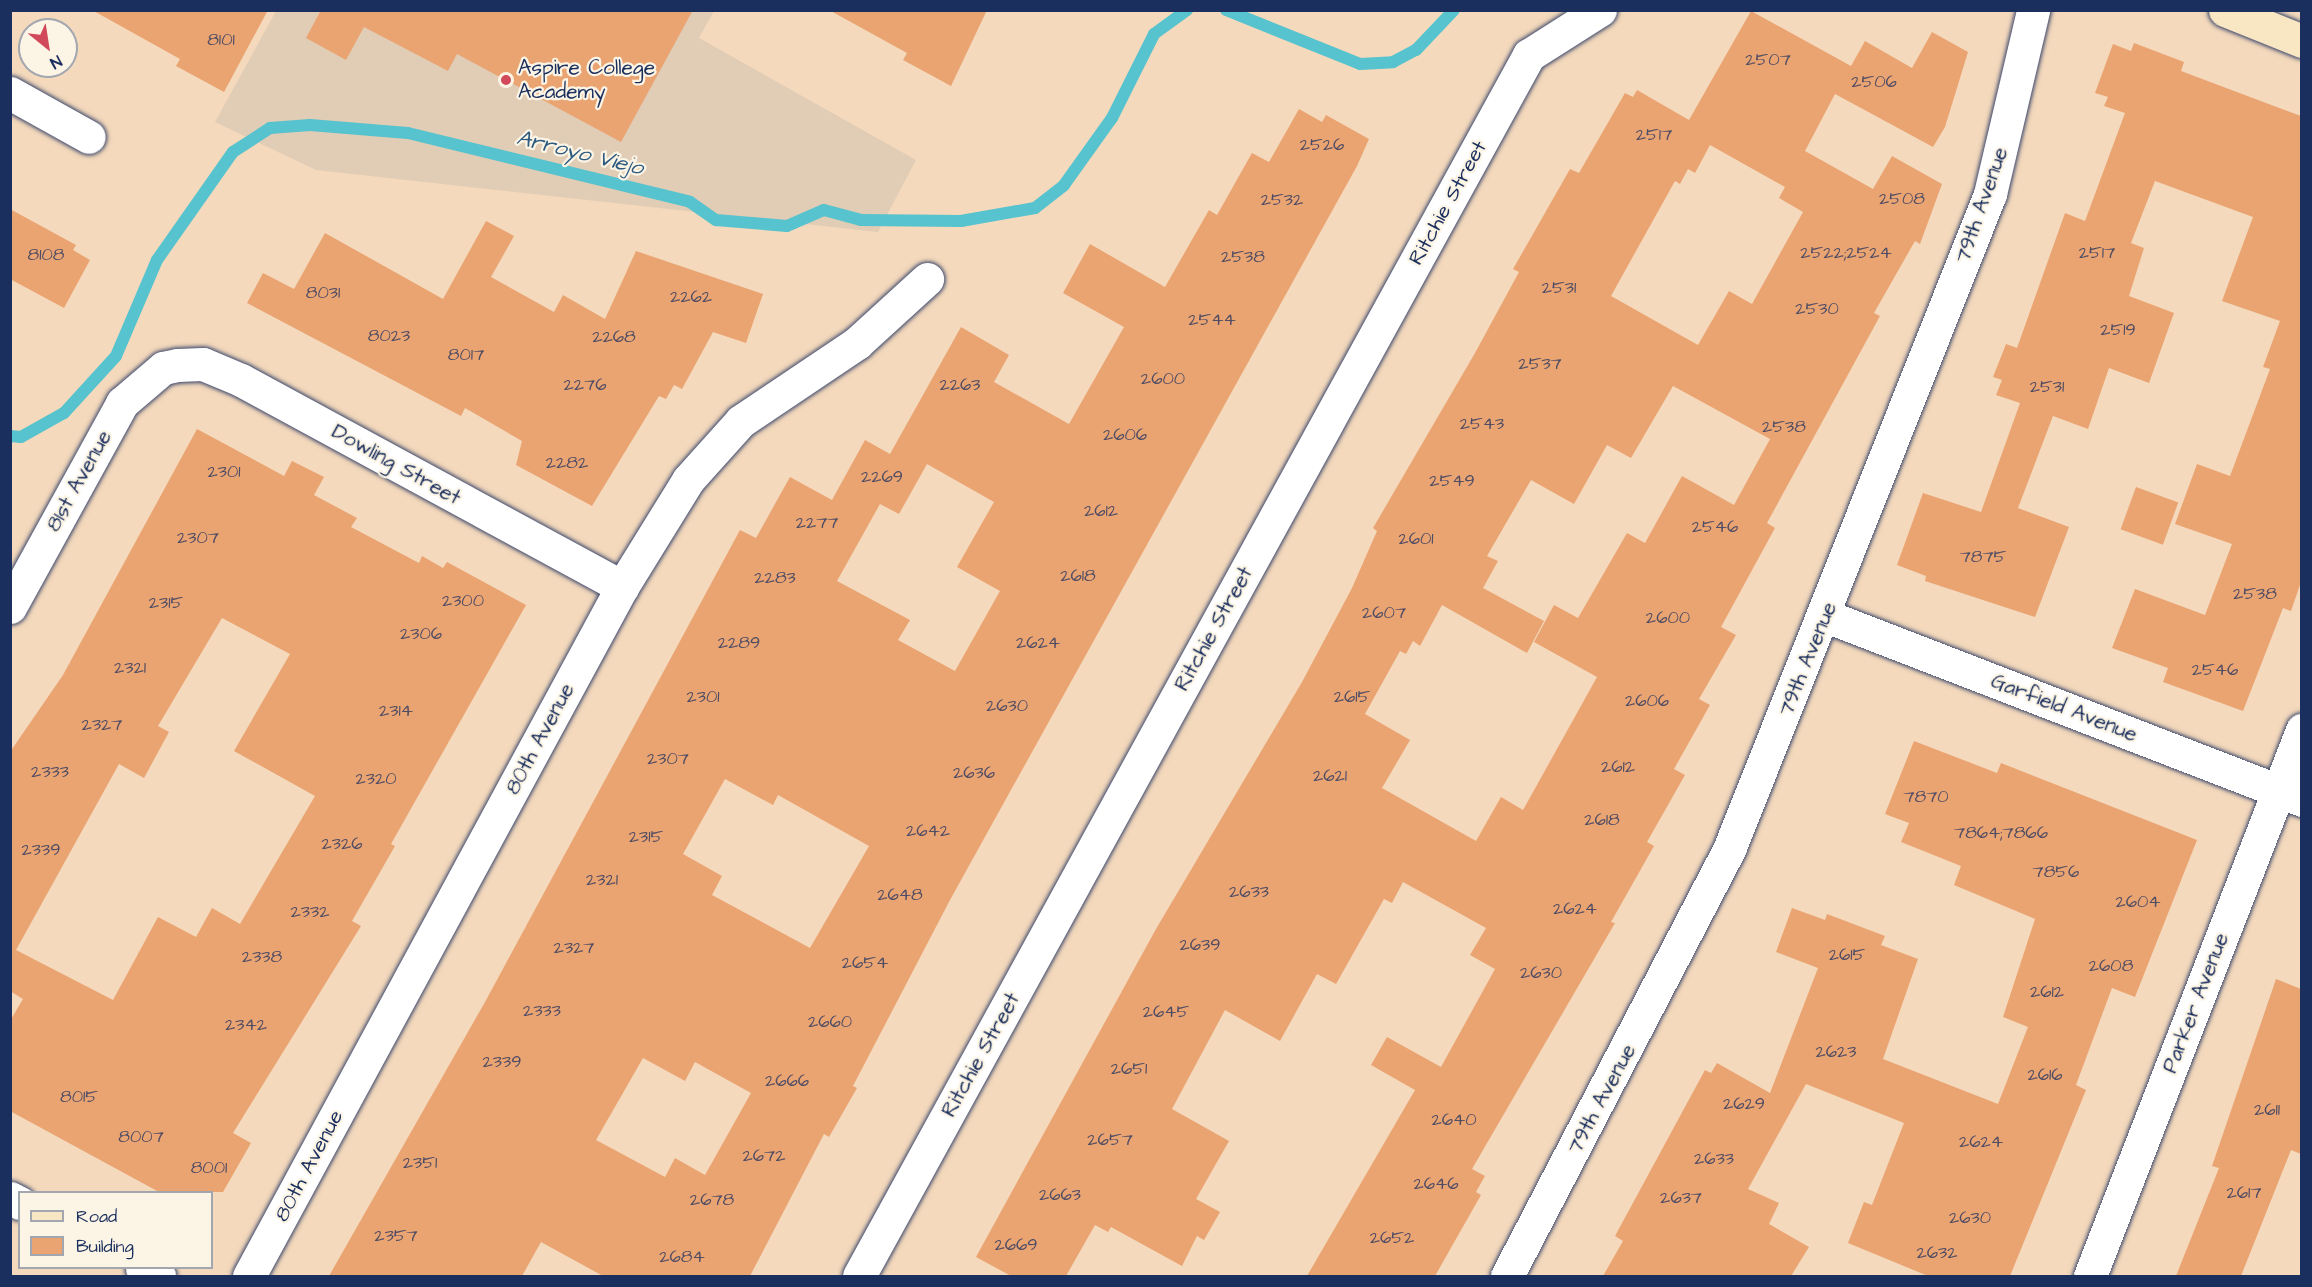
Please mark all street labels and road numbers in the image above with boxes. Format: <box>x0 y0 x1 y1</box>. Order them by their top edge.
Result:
street label: Ritchie Street <box>1404 137 1492 269</box>
street label: 79th Avenue <box>1950 144 2014 266</box>
street label: Dowling Street <box>327 419 465 511</box>
street label: 81st Avenue <box>41 426 117 536</box>
street label: Ritchie Street <box>1170 563 1258 695</box>
street label: 79th Avenue <box>1774 598 1842 720</box>
street label: Garfield Avenue <box>1987 669 2141 747</box>
street label: 80th Avenue <box>500 679 580 799</box>
street label: Parker Avenue <box>2158 929 2234 1077</box>
street label: Ritchie Street <box>937 989 1025 1121</box>
street label: 79th Avenue <box>1563 1040 1641 1158</box>
street label: 80th Avenue <box>269 1106 349 1226</box>

